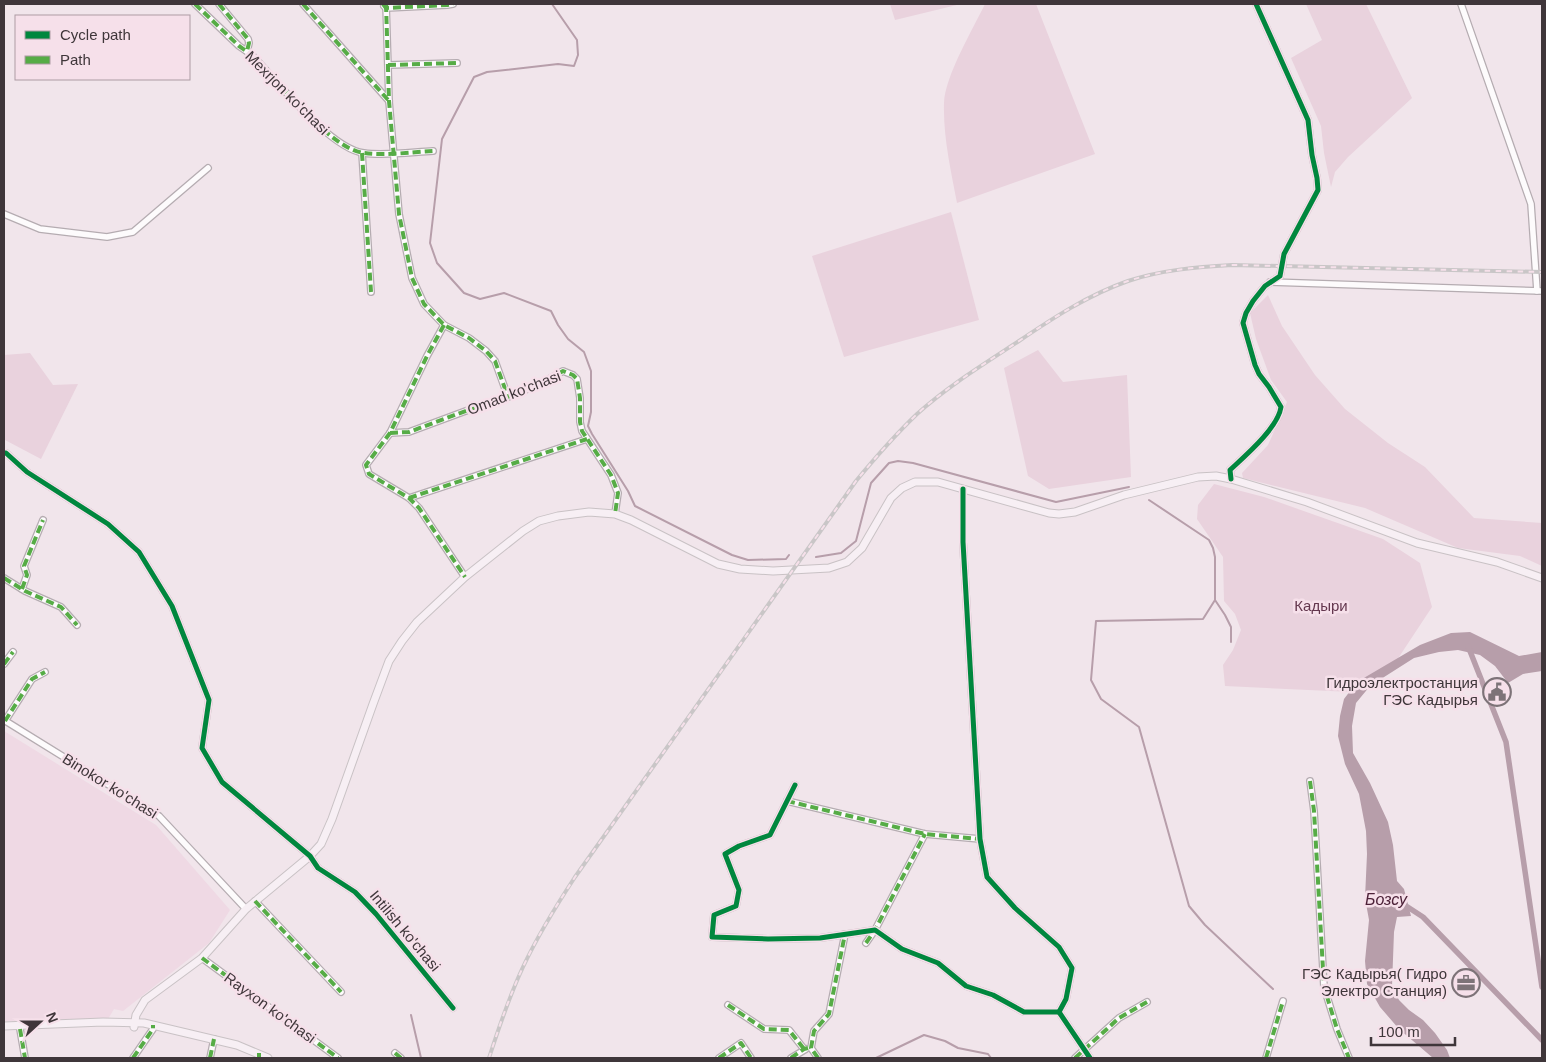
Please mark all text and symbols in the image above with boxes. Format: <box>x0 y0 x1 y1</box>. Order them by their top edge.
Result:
legend <box>15 15 190 80</box>
text: Cycle path <box>60 26 131 43</box>
street label: Mexrjon ko'chasi <box>242 47 333 138</box>
text: Path <box>60 51 91 68</box>
street label: Omad ko'chasi <box>465 367 563 418</box>
park label: Кадыри <box>1294 597 1348 614</box>
place label: Гидроэлектростанция ГЭС Кадырья <box>1326 674 1478 708</box>
public building icon: Гидроэлектростанция ГЭС Кадырья <box>1482 677 1512 707</box>
street label: Binokor ko'chasi <box>60 750 161 822</box>
street label: Intilish ko'chasi <box>367 887 444 975</box>
water label: Бозсу <box>1365 891 1408 908</box>
place label: ГЭС Кадырья( Гидро Электро Станция) <box>1302 965 1447 999</box>
office icon: ГЭС Кадырья( Гидро Электро Станция) <box>1451 968 1481 998</box>
street label: Rayxon ko'chasi <box>221 969 319 1046</box>
north arrow <box>15 997 65 1047</box>
text: N <box>43 1010 61 1025</box>
scale bar <box>1371 1014 1455 1046</box>
text: 100 m <box>1378 1023 1420 1040</box>

